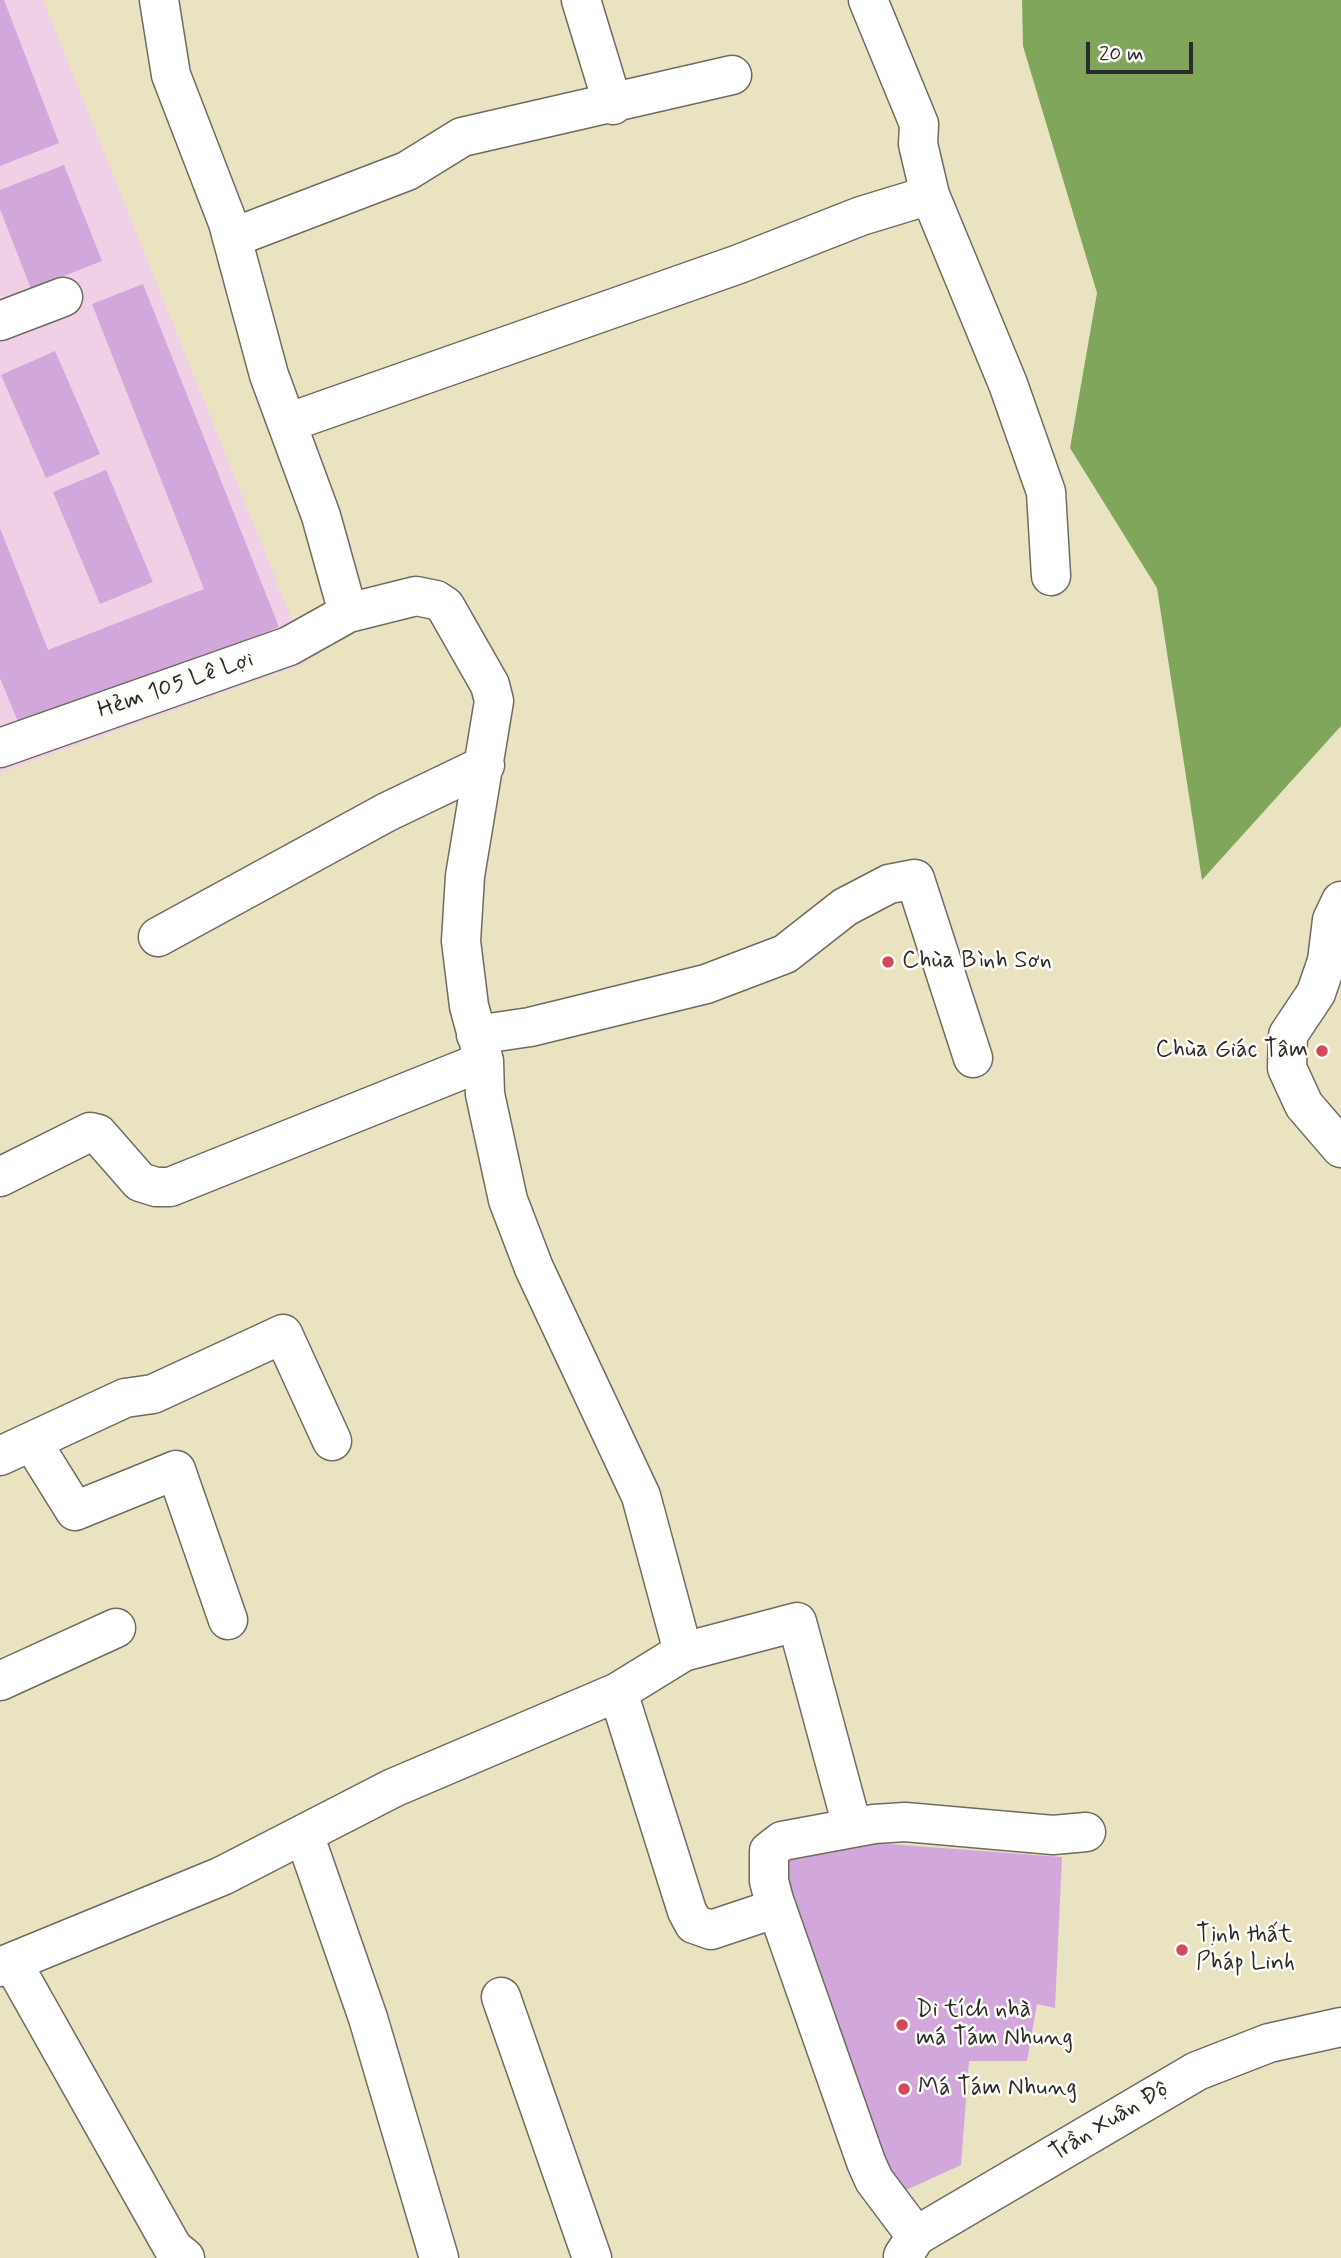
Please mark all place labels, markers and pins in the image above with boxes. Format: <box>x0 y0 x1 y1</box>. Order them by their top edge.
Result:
place label: Chùa Bình Sơn <box>902 948 1052 976</box>
marker: Chùa Bình Sơn <box>880 954 896 970</box>
place label: Chùa Giác Tâm <box>1156 1037 1308 1065</box>
marker: Chùa Giác Tâm <box>1314 1043 1330 1059</box>
place label: Tịnh thất Pháp Linh <box>1196 1922 1295 1978</box>
marker: Tịnh thất Pháp Linh <box>1174 1942 1190 1958</box>
place label: Di tích nhà má Tám Nhung <box>916 1997 1073 2053</box>
marker: Di tích nhà má Tám Nhung <box>894 2017 910 2033</box>
place label: Má Tám Nhung <box>918 2075 1077 2103</box>
marker: Má Tám Nhung <box>896 2081 912 2097</box>

